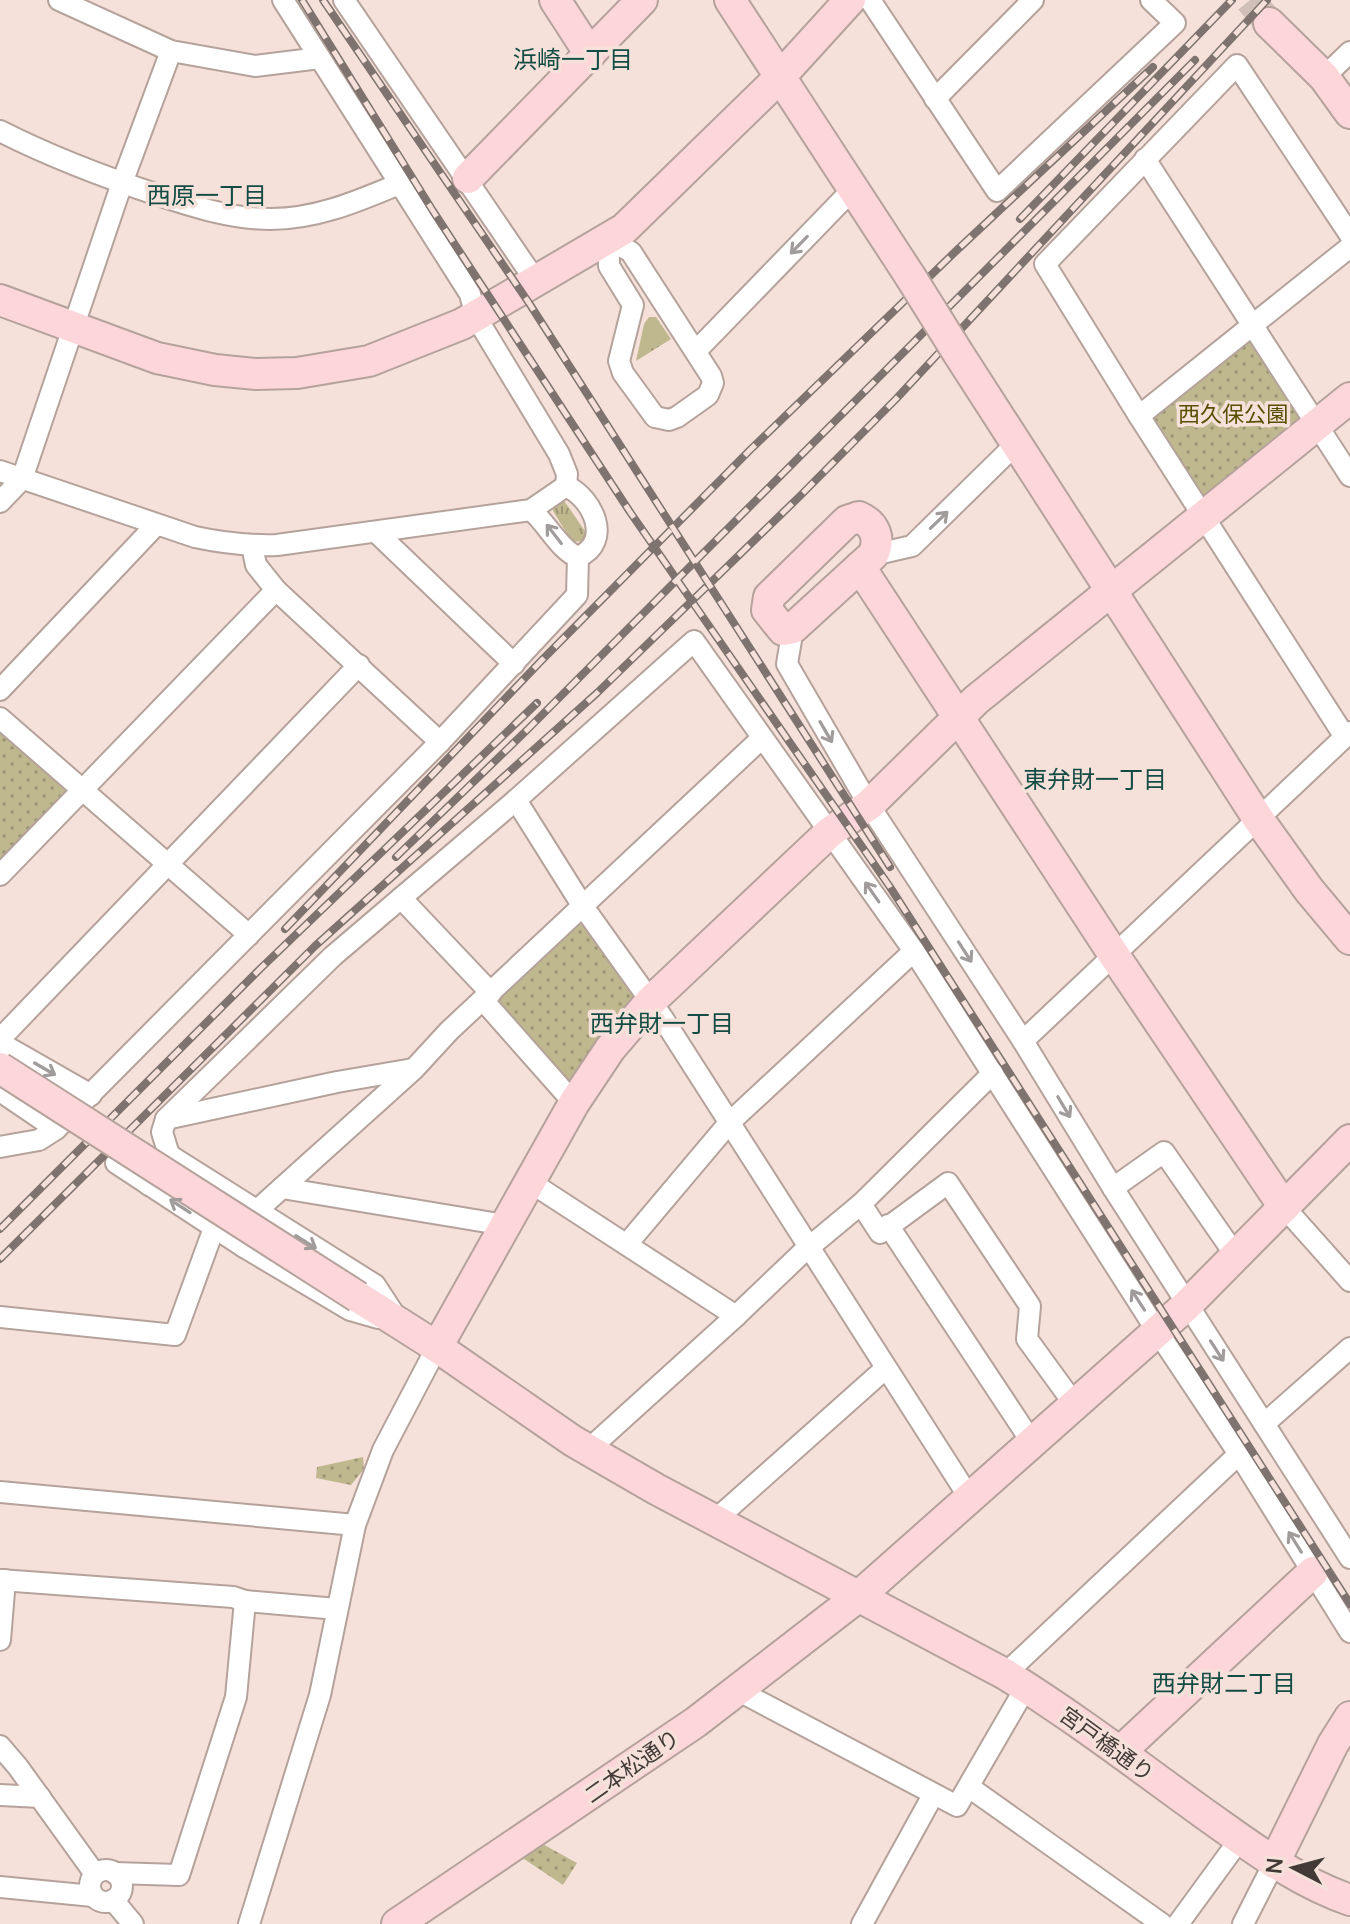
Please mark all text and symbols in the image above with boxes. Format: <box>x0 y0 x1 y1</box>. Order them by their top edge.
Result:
district label: 浜崎一丁目 <box>513 42 633 75</box>
district label: 西原一丁目 <box>147 178 267 211</box>
one-way arrow <box>790 235 809 254</box>
park label: 西久保公園 <box>1178 399 1288 429</box>
one-way arrow <box>929 510 949 529</box>
one-way arrow <box>546 524 563 545</box>
one-way arrow <box>819 720 835 743</box>
district label: 東弁財一丁目 <box>1023 762 1167 795</box>
one-way arrow <box>864 881 880 903</box>
one-way arrow <box>957 940 973 962</box>
district label: 西弁財一丁目 <box>590 1006 734 1039</box>
one-way arrow <box>33 1061 56 1077</box>
one-way arrow <box>1056 1095 1072 1118</box>
one-way arrow <box>169 1197 191 1214</box>
one-way arrow <box>294 1234 317 1250</box>
one-way arrow <box>1129 1290 1146 1312</box>
one-way arrow <box>1210 1339 1226 1362</box>
one-way arrow <box>1286 1531 1302 1554</box>
district label: 西弁財二丁目 <box>1152 1666 1296 1699</box>
street label: 宮戸橋通り <box>1054 1700 1160 1788</box>
street label: 二本松通り <box>578 1722 686 1810</box>
north arrow <box>1254 1828 1334 1908</box>
text: N <box>1258 1856 1290 1875</box>

